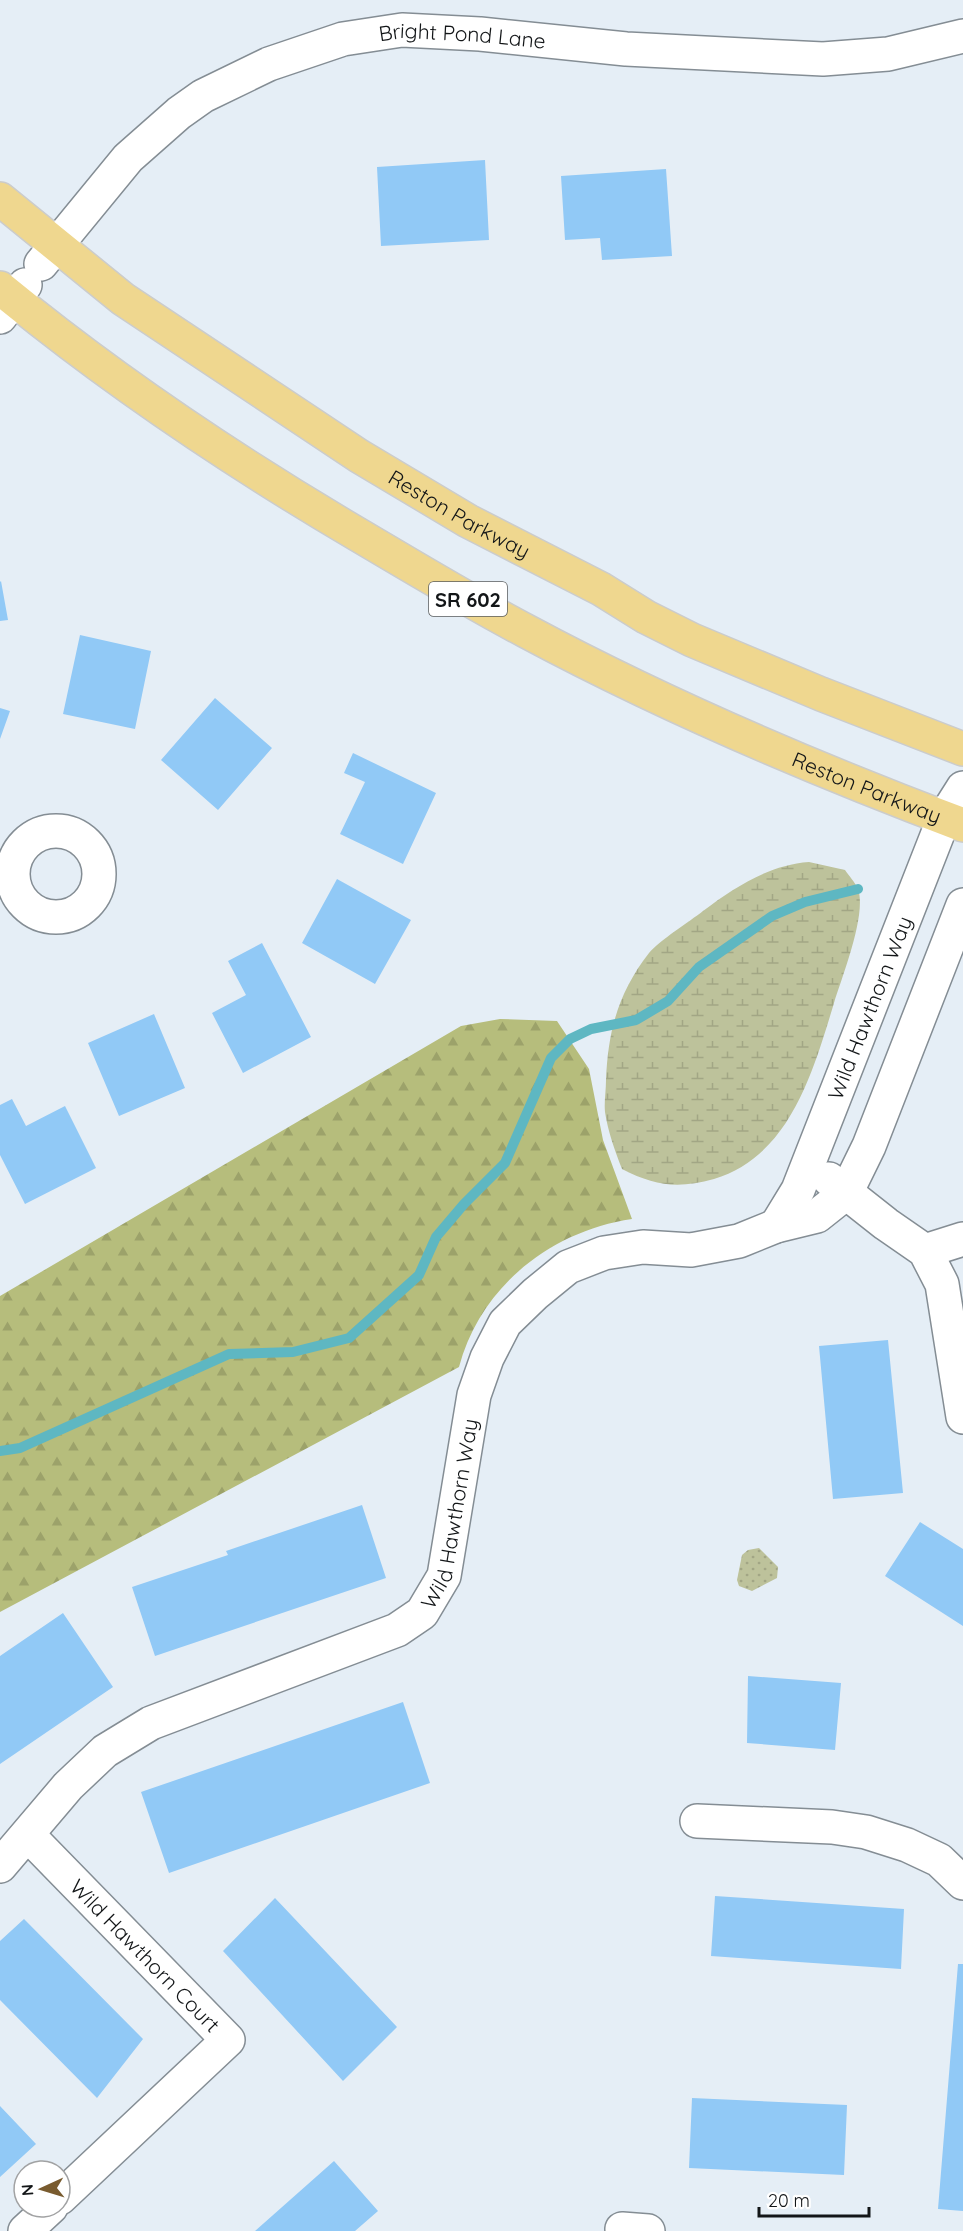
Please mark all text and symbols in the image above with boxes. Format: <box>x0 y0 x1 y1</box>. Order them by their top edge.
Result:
street label: Bright Pond Lane <box>377 17 547 54</box>
street label: Reston Parkway <box>384 464 535 564</box>
road number: SR 602 <box>429 582 507 616</box>
street label: Reston Parkway <box>788 746 945 829</box>
street label: Wild Hawthorn Way <box>822 912 917 1103</box>
street label: Wild Hawthorn Way <box>415 1417 483 1613</box>
street label: Wild Hawthorn Court <box>65 1873 226 2037</box>
north arrow <box>12 2159 72 2219</box>
scale bar <box>759 2180 868 2218</box>
text: N <box>17 2183 37 2197</box>
text: 20 m <box>768 2189 810 2212</box>

